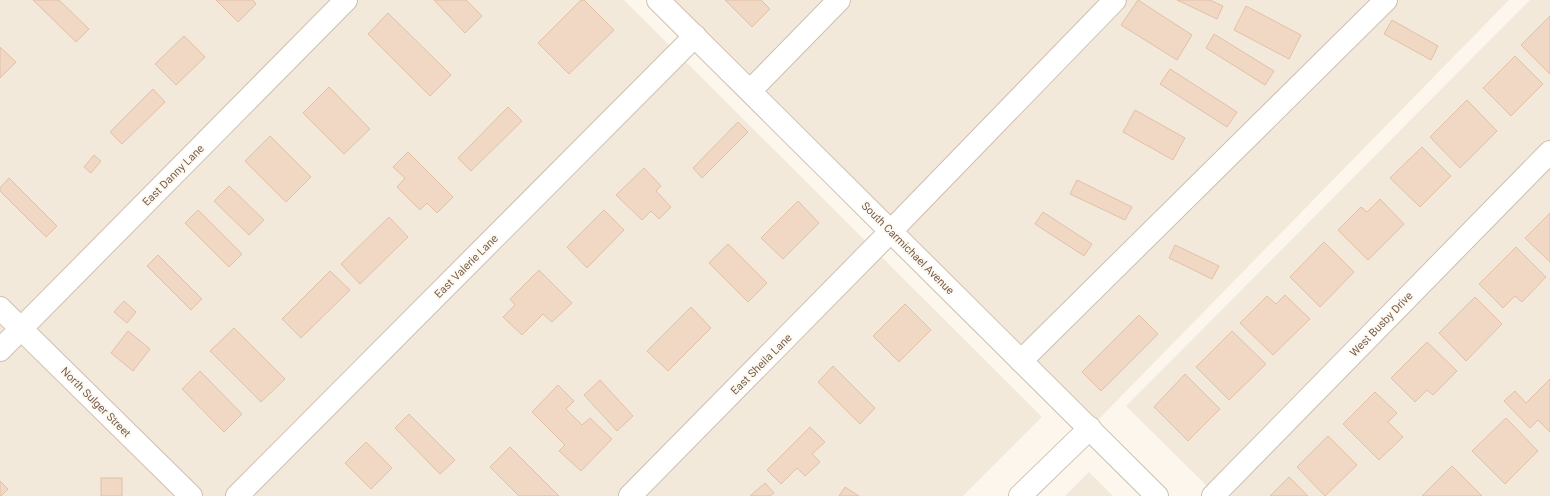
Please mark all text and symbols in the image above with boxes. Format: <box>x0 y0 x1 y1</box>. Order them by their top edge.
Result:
street label: East Danny Lane <box>140 142 207 209</box>
street label: South Carmichael Avenue <box>859 199 957 297</box>
street label: East Valerie Lane <box>432 232 501 301</box>
street label: West Busby Drive <box>1347 289 1416 359</box>
street label: East Sheila Lane <box>728 331 795 397</box>
street label: North Sulger Street <box>58 365 133 440</box>

